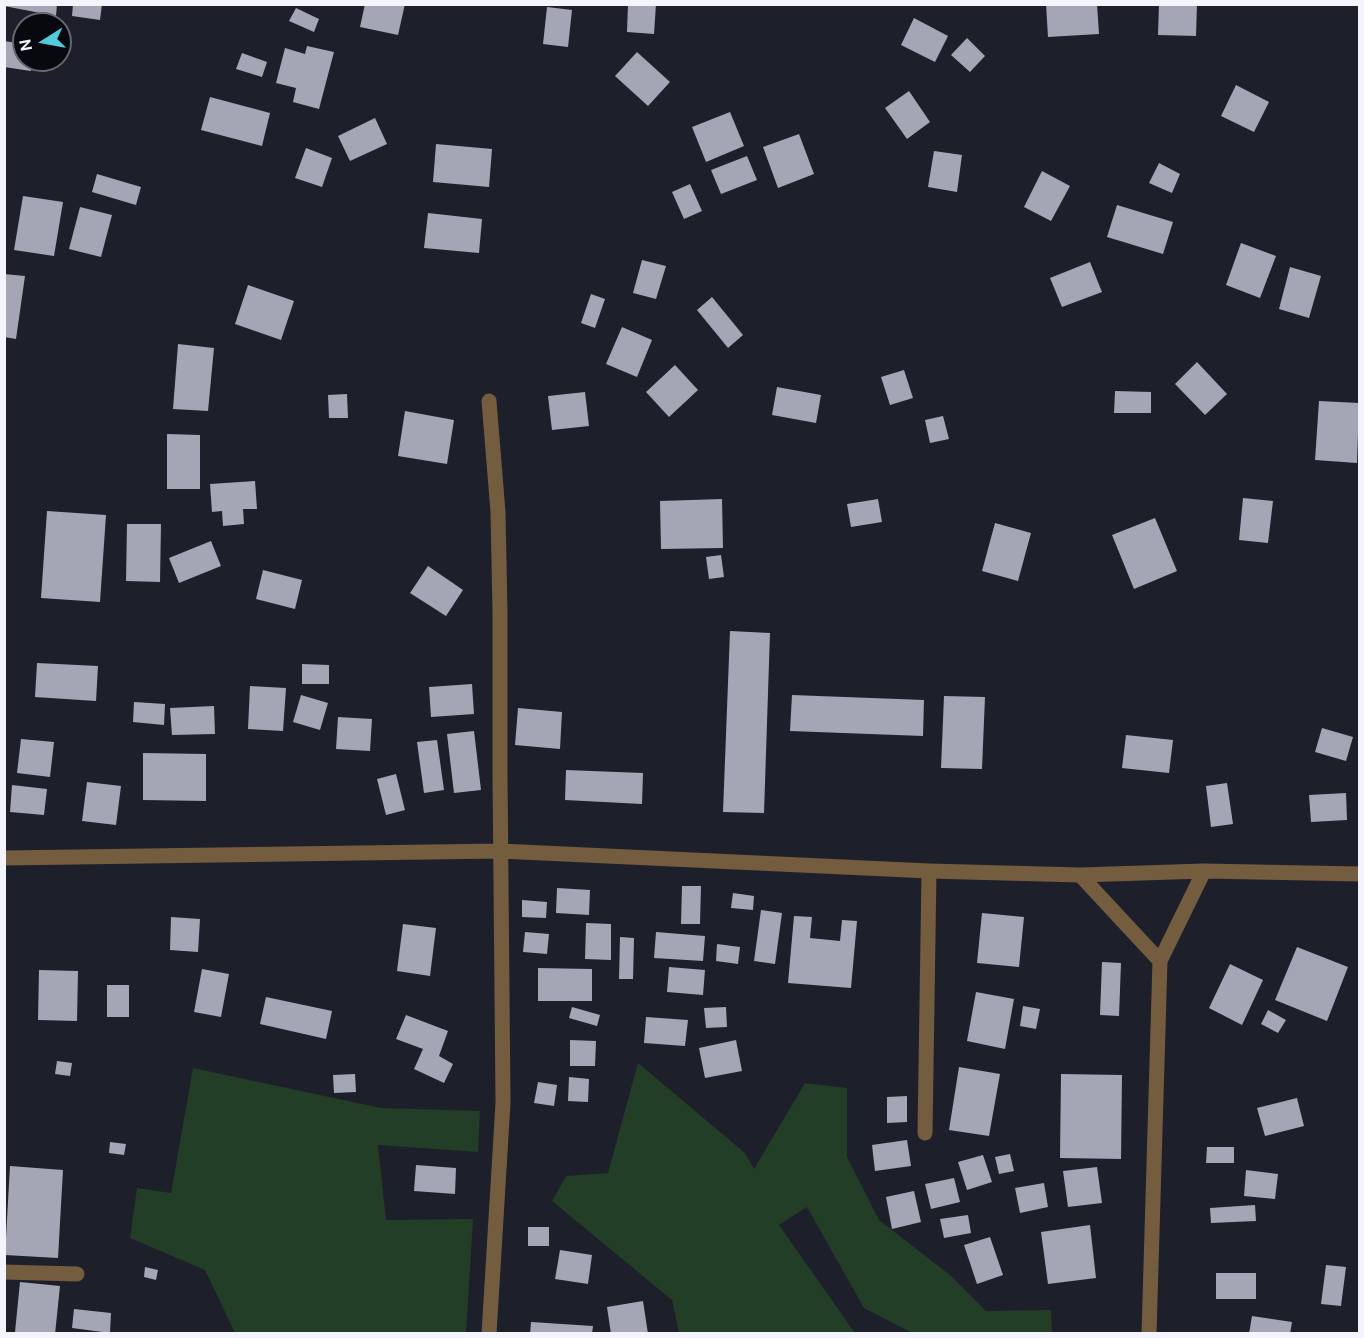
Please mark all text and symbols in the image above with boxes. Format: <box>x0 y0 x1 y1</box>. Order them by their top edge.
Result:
north arrow <box>12 12 72 72</box>
text: N <box>14 37 37 53</box>

